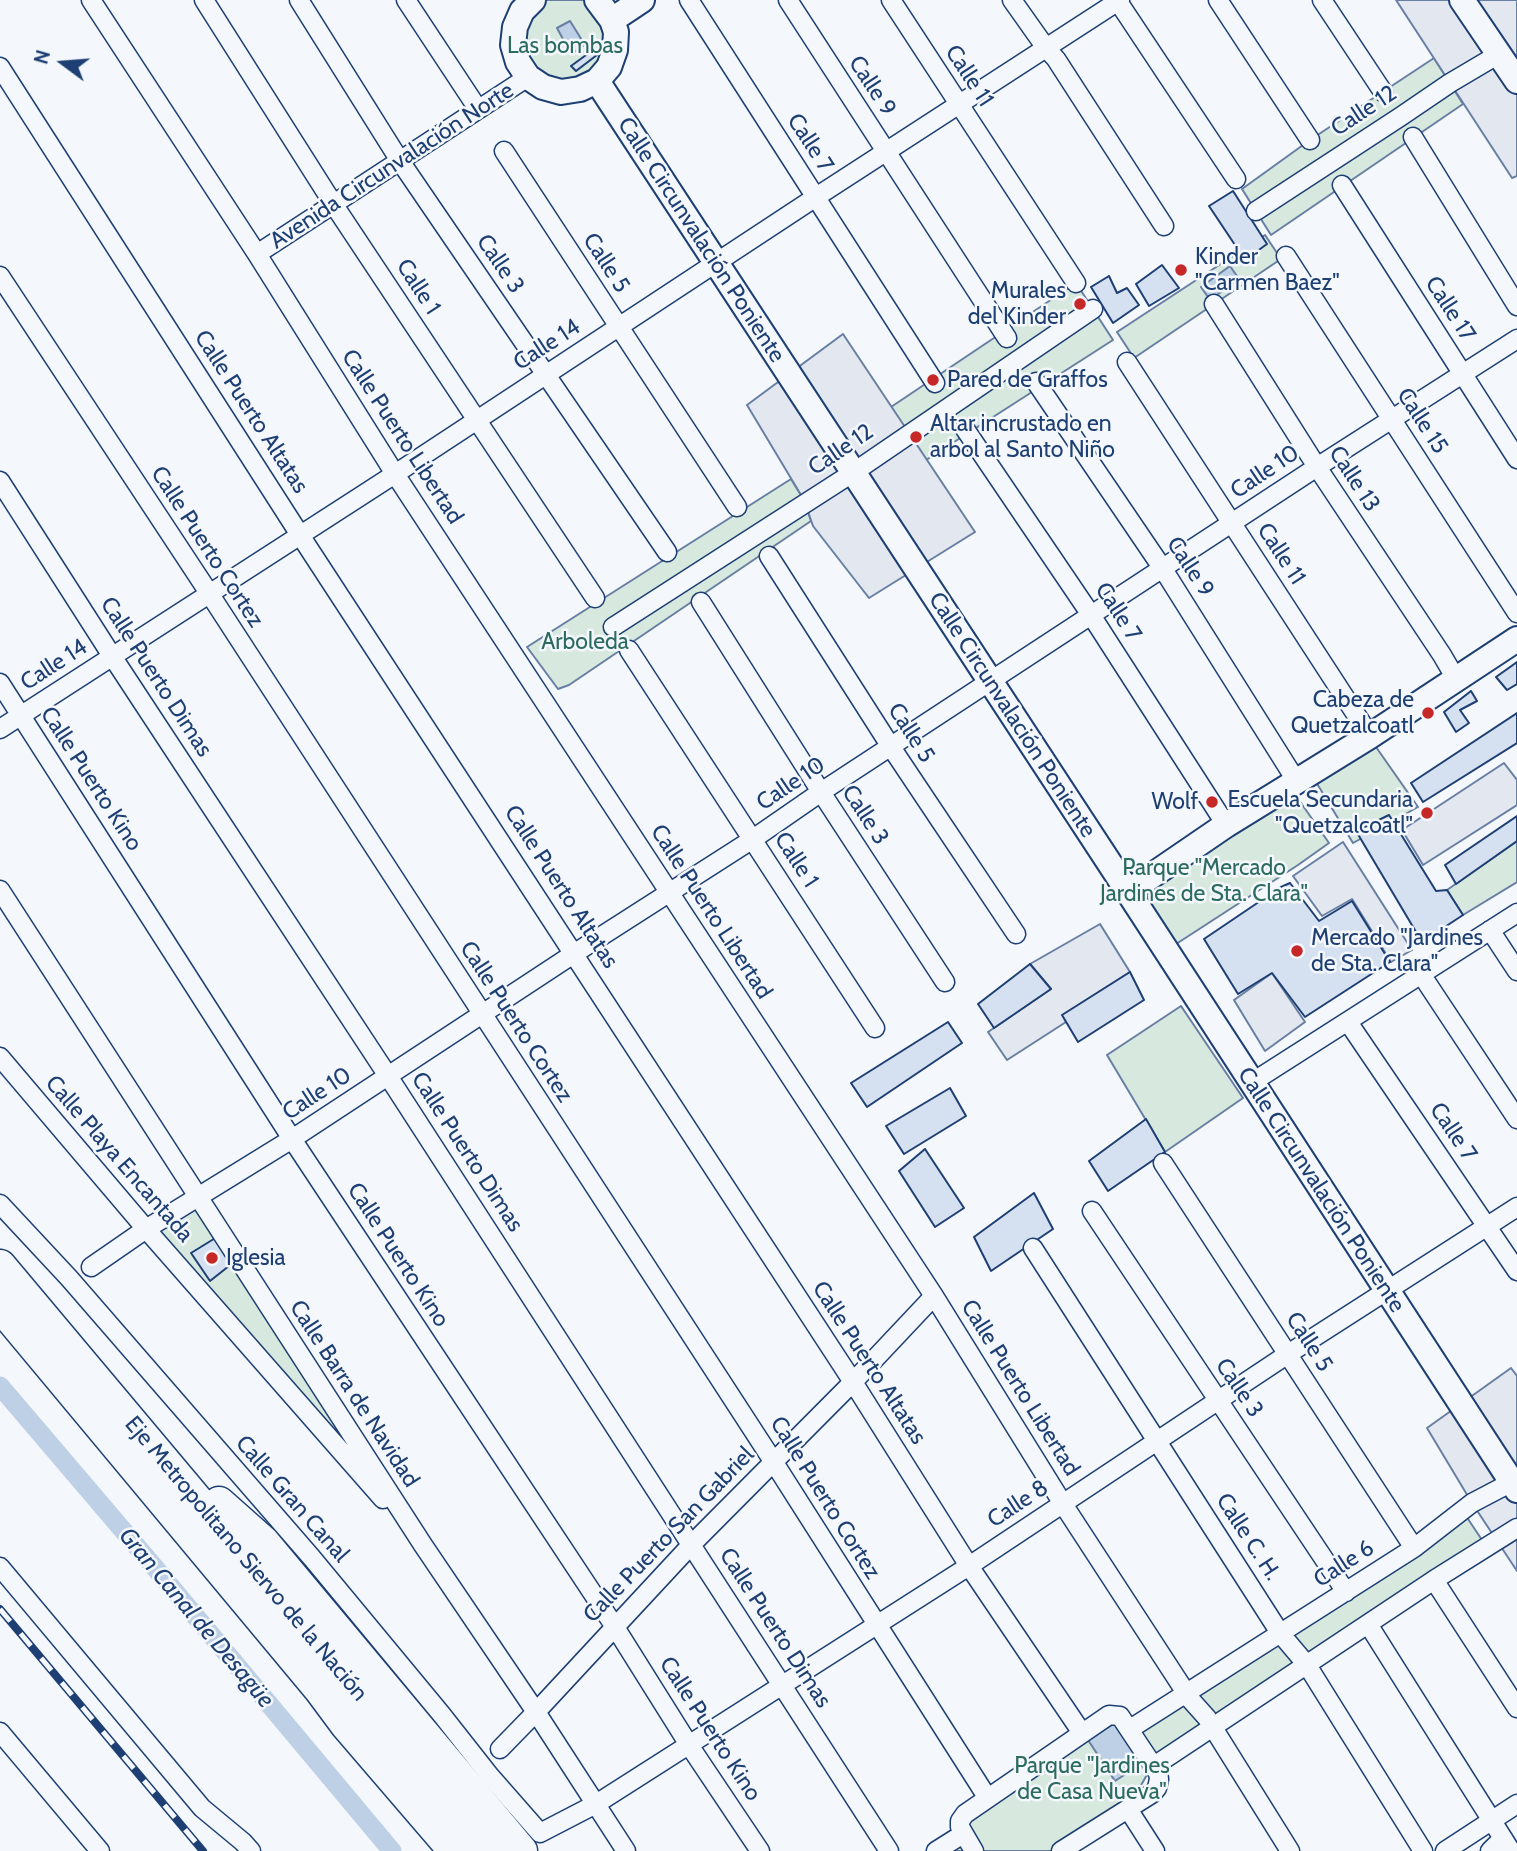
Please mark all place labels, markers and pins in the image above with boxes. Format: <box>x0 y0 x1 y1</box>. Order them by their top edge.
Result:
place label: Kinder "Carmen Baez" <box>1195 243 1340 297</box>
marker: Kinder "Carmen Baez" <box>1173 262 1189 278</box>
place label: Murales del Kinder <box>968 277 1066 331</box>
marker: Murales del Kinder <box>1072 296 1088 312</box>
place label: Pared de Graffos <box>947 366 1108 394</box>
marker: Pared de Graffos <box>925 372 941 388</box>
place label: Altar incrustado en arbol al Santo Niño <box>930 410 1115 464</box>
marker: Altar incrustado en arbol al Santo Niño <box>908 429 924 445</box>
place label: Cabeza de Quetzalcoatl <box>1291 686 1414 740</box>
marker: Cabeza de Quetzalcoatl <box>1420 705 1436 721</box>
place label: Escuela Secundaria "Quetzalcoatl" <box>1227 786 1413 840</box>
place label: Wolf <box>1151 788 1198 816</box>
marker: Wolf <box>1204 794 1220 810</box>
marker: Escuela Secundaria "Quetzalcoatl" <box>1419 805 1435 821</box>
place label: Mercado "Jardines de Sta. Clara" <box>1311 924 1483 978</box>
marker: Mercado "Jardines de Sta. Clara" <box>1289 943 1305 959</box>
place label: Iglesia <box>226 1244 286 1272</box>
marker: Iglesia <box>204 1250 220 1266</box>

